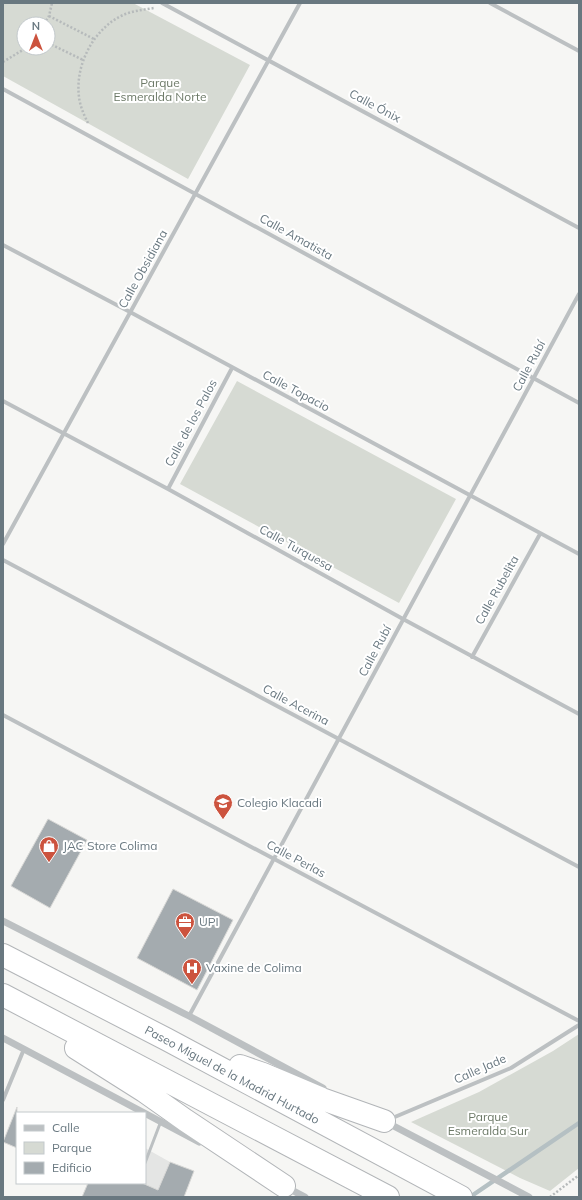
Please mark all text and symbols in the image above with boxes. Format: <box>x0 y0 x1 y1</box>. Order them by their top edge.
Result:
north arrow <box>16 16 56 56</box>
text: N <box>32 19 40 33</box>
park label: Parque Esmeralda Norte <box>113 75 207 104</box>
street label: Calle Ónix <box>347 86 404 126</box>
street label: Calle Amatista <box>257 210 336 263</box>
street label: Calle Obsidiana <box>115 227 170 311</box>
street label: Calle Rubí <box>509 337 549 394</box>
street label: Calle Topacio <box>260 367 332 415</box>
street label: Calle de los Palos <box>161 377 220 469</box>
street label: Calle Turquesa <box>257 521 336 574</box>
street label: Calle Rubelita <box>471 553 522 627</box>
street label: Calle Rubí <box>355 622 395 679</box>
street label: Calle Acerina <box>260 681 332 728</box>
school or university icon: Colegio Klacadi <box>212 792 234 820</box>
place label: Colegio Klacadi <box>237 795 322 810</box>
shop icon: JAC Store Colima <box>38 835 60 863</box>
street label: Calle Perlas <box>264 837 328 880</box>
place label: JAC Store Colima <box>63 838 157 853</box>
office icon: UPI <box>174 911 196 939</box>
place label: UPI <box>199 914 219 929</box>
hospital icon: Vaxine de Colima <box>181 957 203 985</box>
place label: Vaxine de Colima <box>206 960 302 975</box>
street label: Paseo Miguel de la Madrid Hurtado <box>142 1022 322 1127</box>
street label: Calle Jade <box>451 1050 508 1087</box>
park label: Parque Esmeralda Sur <box>448 1109 529 1138</box>
legend <box>16 1112 146 1184</box>
text: Calle <box>52 1120 79 1135</box>
text: Parque <box>52 1140 92 1155</box>
text: Edificio <box>52 1160 92 1175</box>

